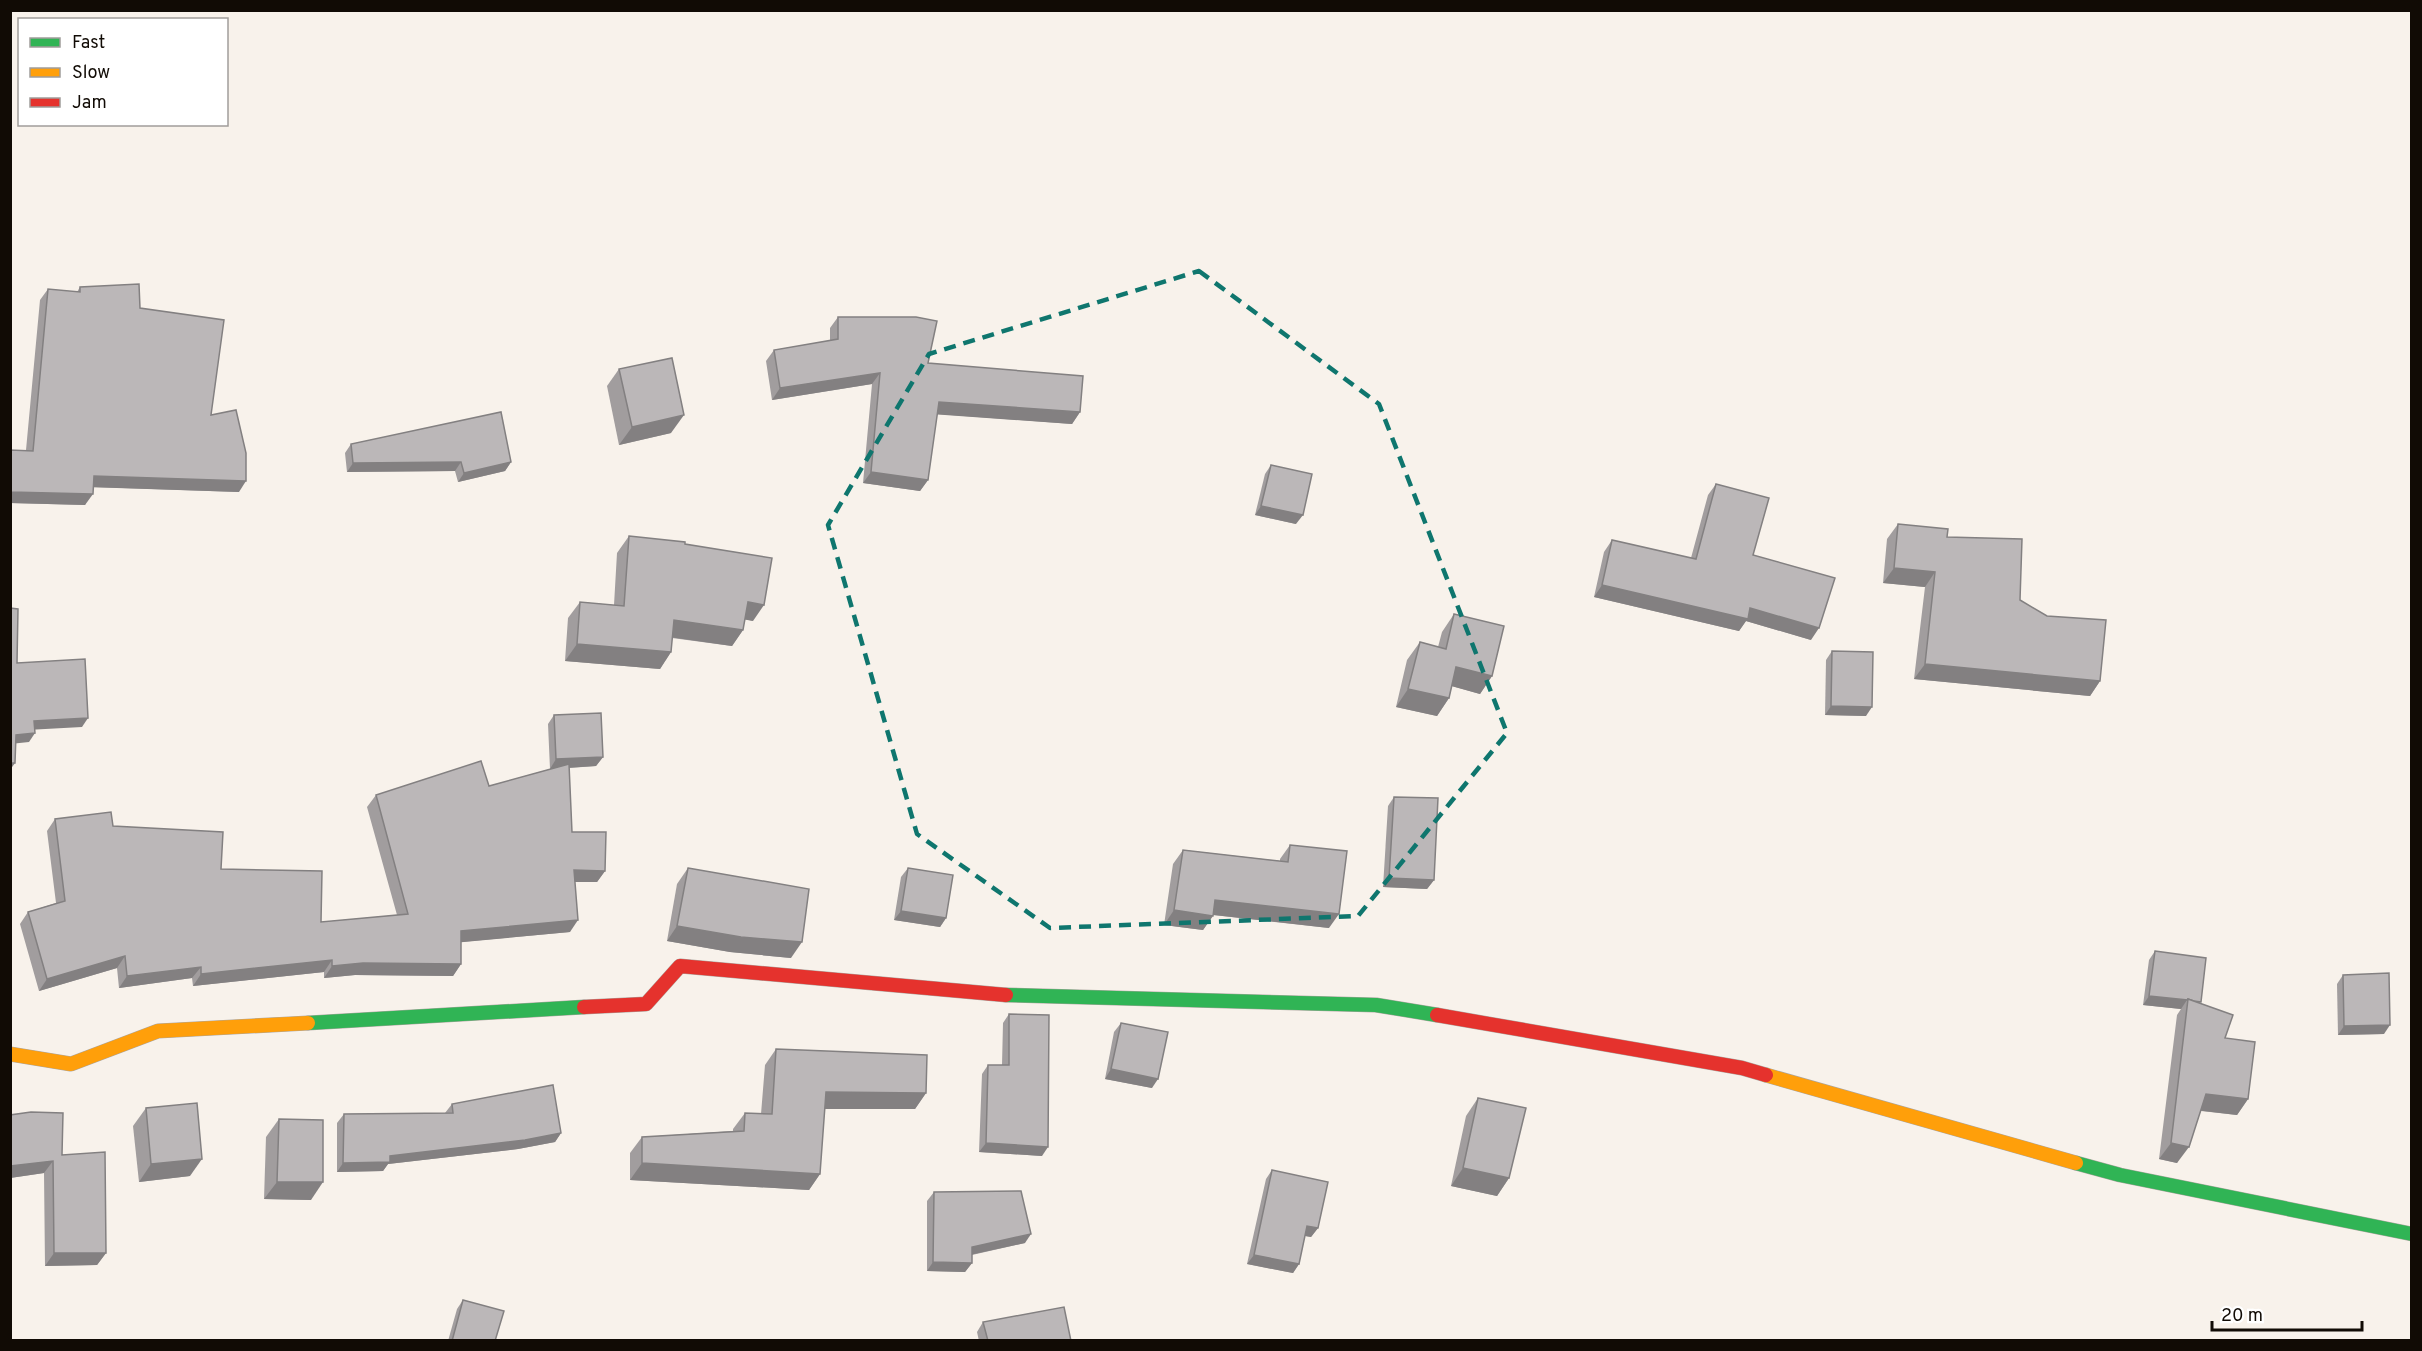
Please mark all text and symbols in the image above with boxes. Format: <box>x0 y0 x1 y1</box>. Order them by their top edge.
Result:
legend <box>18 18 228 126</box>
text: Fast <box>72 32 105 55</box>
text: Slow <box>72 62 110 85</box>
text: Jam <box>72 92 107 115</box>
scale bar <box>2212 1294 2362 1332</box>
text: 20 m <box>2221 1305 2263 1328</box>

